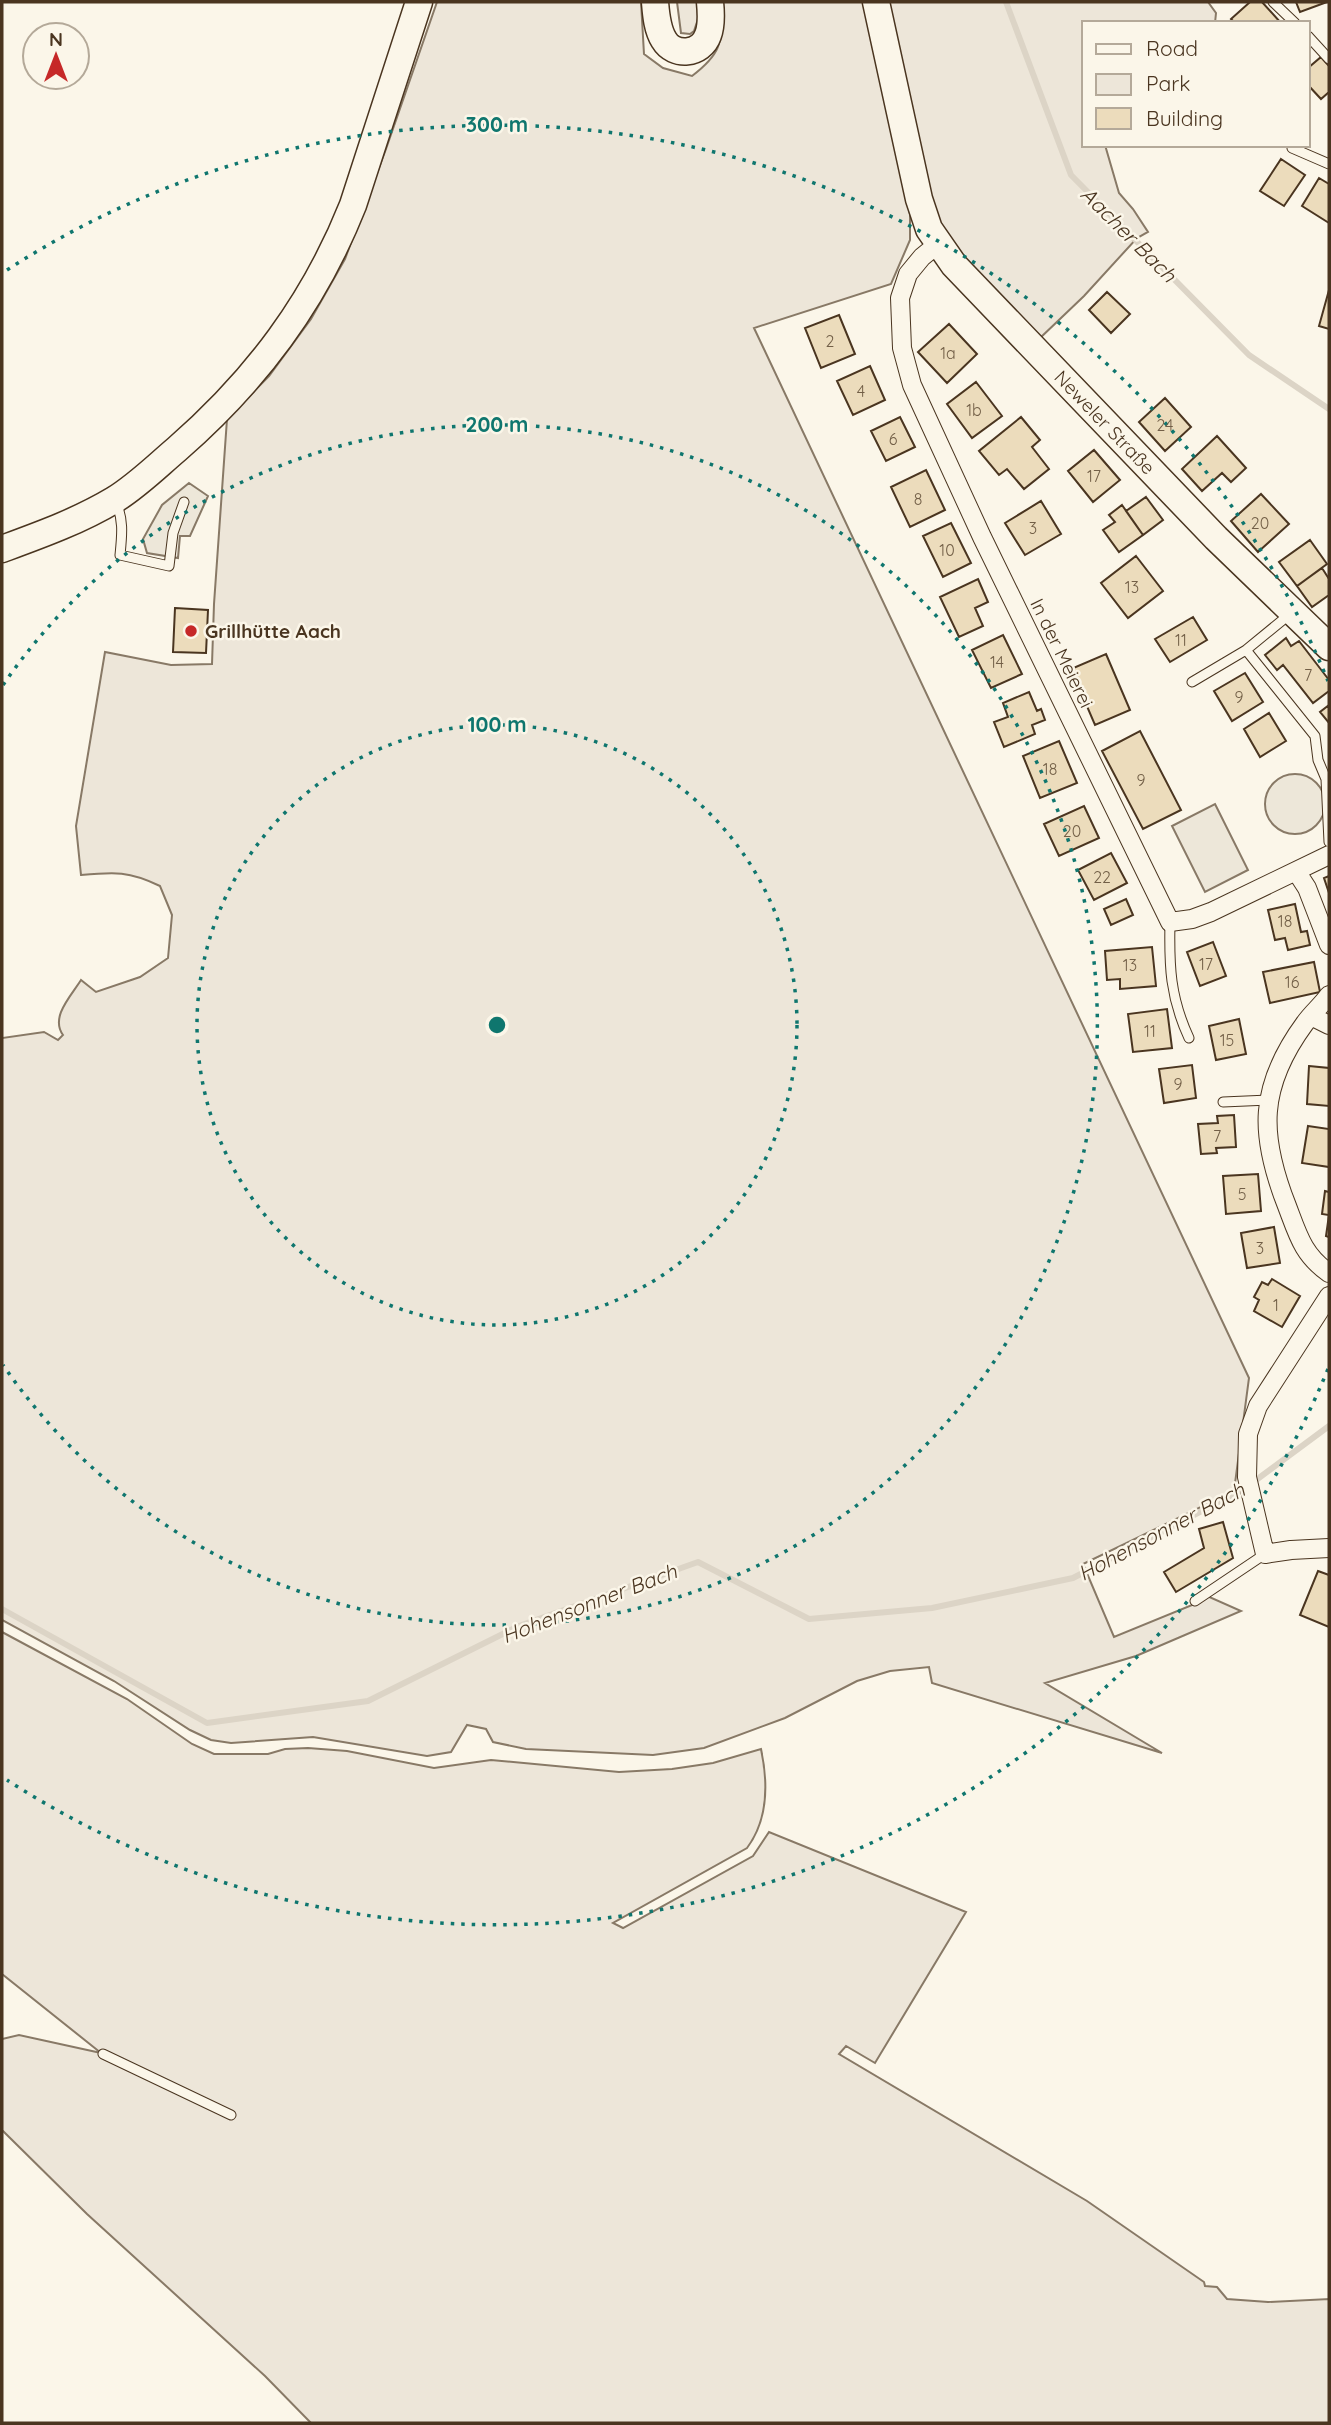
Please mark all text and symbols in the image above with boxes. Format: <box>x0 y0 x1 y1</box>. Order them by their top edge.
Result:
north arrow <box>21 21 91 91</box>
legend <box>1082 21 1310 147</box>
text: N <box>49 27 63 51</box>
text: Road <box>1146 35 1198 61</box>
text: Park <box>1146 70 1190 96</box>
text: Building <box>1146 105 1223 131</box>
text: 300 m <box>466 111 528 137</box>
water label: Aacher Bach <box>1076 181 1183 288</box>
house number: 2 <box>826 331 835 351</box>
house number: 1a <box>940 343 956 363</box>
street label: Neweler Straße <box>1049 365 1160 479</box>
house number: 4 <box>857 381 865 401</box>
house number: 1b <box>966 400 982 420</box>
text: 200 m <box>466 411 528 437</box>
house number: 24 <box>1156 415 1174 435</box>
house number: 6 <box>889 429 898 449</box>
house number: 17 <box>1087 466 1101 486</box>
house number: 8 <box>914 489 922 509</box>
house number: 20 <box>1251 513 1269 533</box>
house number: 3 <box>1029 518 1037 538</box>
house number: 10 <box>939 540 955 560</box>
house number: 13 <box>1125 577 1139 597</box>
street label: In der Meierei <box>1025 594 1099 712</box>
place label: Grillhütte Aach <box>205 619 341 643</box>
marker: Grillhütte Aach <box>183 623 199 639</box>
house number: 11 <box>1175 630 1187 650</box>
house number: 14 <box>990 652 1004 672</box>
house number: 7 <box>1304 665 1312 685</box>
house number: 9 <box>1235 687 1244 707</box>
text: 100 m <box>467 711 527 737</box>
house number: 18 <box>1043 759 1057 779</box>
house number: 9 <box>1137 770 1146 790</box>
house number: 20 <box>1063 821 1081 841</box>
house number: 22 <box>1093 867 1111 887</box>
house number: 18 <box>1278 911 1292 931</box>
house number: 17 <box>1199 954 1213 974</box>
house number: 13 <box>1123 955 1137 975</box>
house number: 16 <box>1285 972 1300 992</box>
centre of rings <box>485 1013 509 1037</box>
house number: 11 <box>1144 1021 1156 1041</box>
house number: 15 <box>1220 1030 1234 1050</box>
house number: 9 <box>1174 1074 1183 1094</box>
house number: 7 <box>1213 1126 1221 1146</box>
house number: 5 <box>1238 1184 1246 1204</box>
house number: 3 <box>1256 1238 1264 1258</box>
house number: 1 <box>1273 1295 1279 1315</box>
water label: Hohensonner Bach <box>1073 1475 1250 1586</box>
water label: Hohensonner Bach <box>498 1557 681 1648</box>

